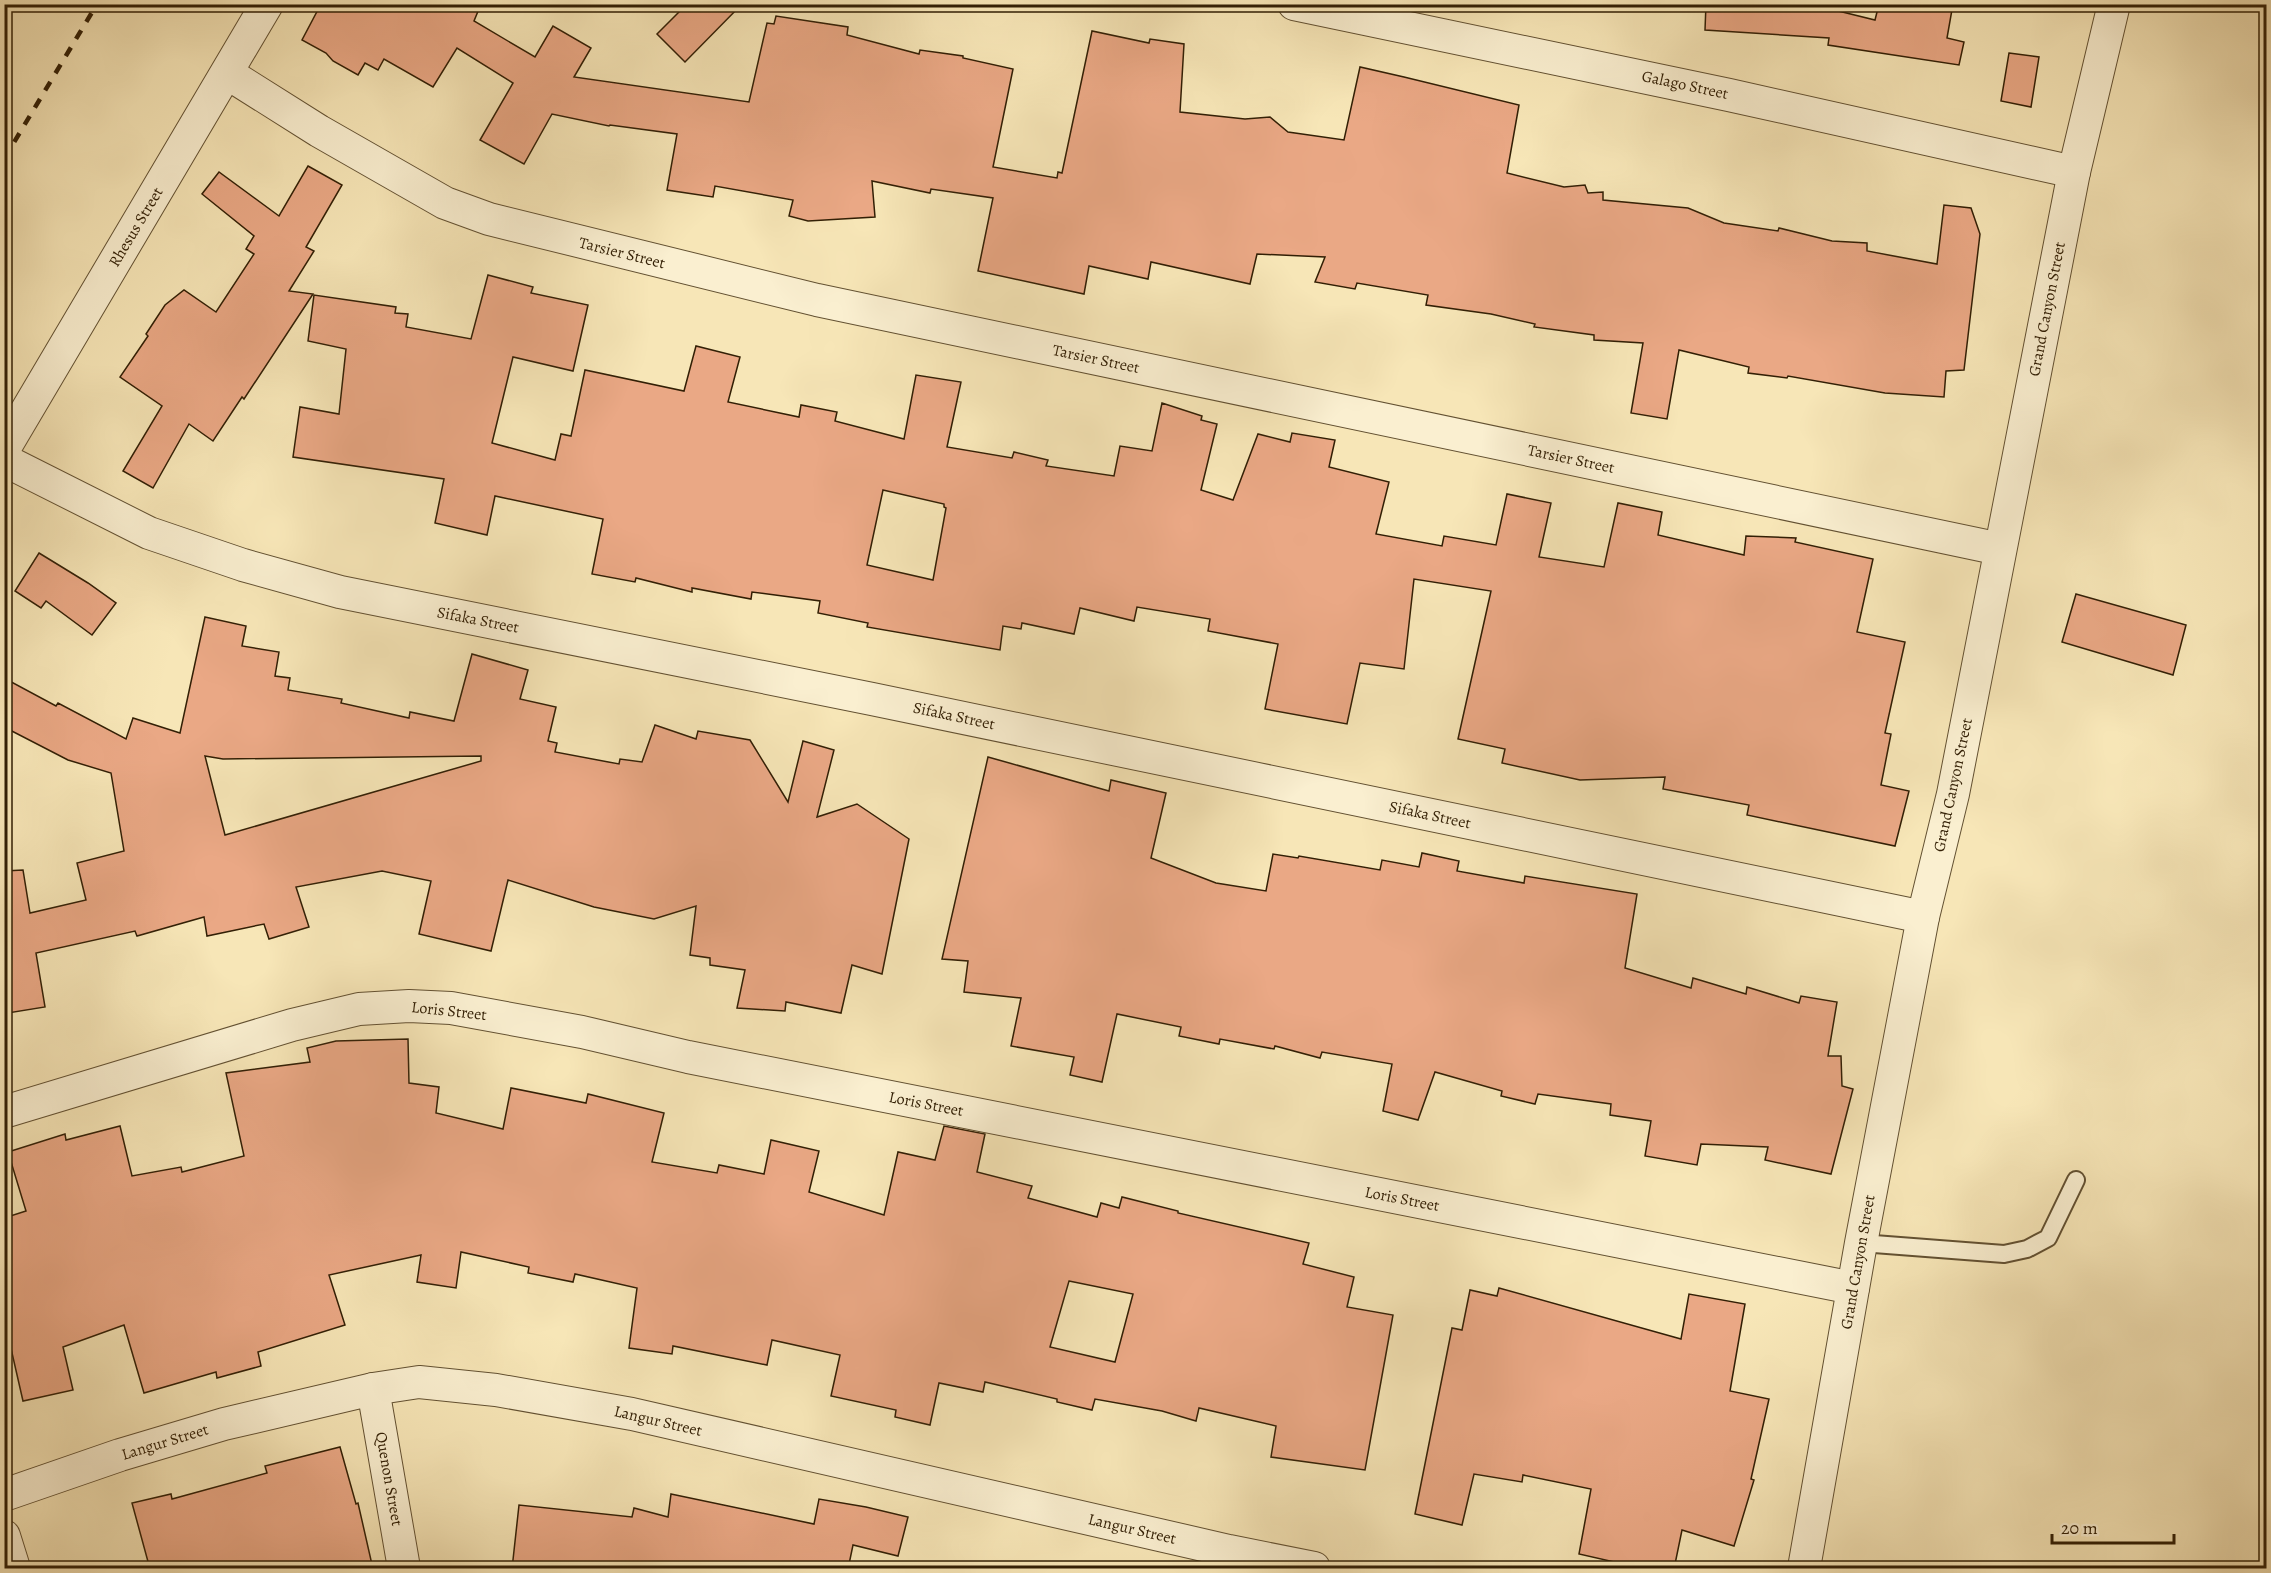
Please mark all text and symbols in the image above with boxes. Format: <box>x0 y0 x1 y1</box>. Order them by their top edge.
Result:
street label: Galago Street <box>1640 65 1730 105</box>
street label: Rhesus Street <box>104 183 168 271</box>
street label: Tarsier Street <box>577 232 667 274</box>
street label: Grand Canyon Street <box>2023 240 2071 378</box>
street label: Tarsier Street <box>1051 339 1141 379</box>
street label: Tarsier Street <box>1526 439 1616 479</box>
street label: Sifaka Street <box>435 601 521 639</box>
street label: Sifaka Street <box>911 697 997 735</box>
street label: Grand Canyon Street <box>1928 716 1978 854</box>
street label: Sifaka Street <box>1387 796 1473 834</box>
street label: Loris Street <box>410 996 488 1026</box>
street label: Loris Street <box>887 1086 965 1122</box>
street label: Loris Street <box>1363 1181 1441 1217</box>
street label: Grand Canyon Street <box>1835 1193 1881 1331</box>
street label: Langur Street <box>612 1400 704 1442</box>
street label: Langur Street <box>119 1418 211 1466</box>
street label: Quenon Street <box>370 1430 408 1528</box>
scale bar <box>2052 1507 2174 1545</box>
street label: Langur Street <box>1086 1508 1178 1550</box>
text: 20 m <box>2061 1516 2098 1540</box>

